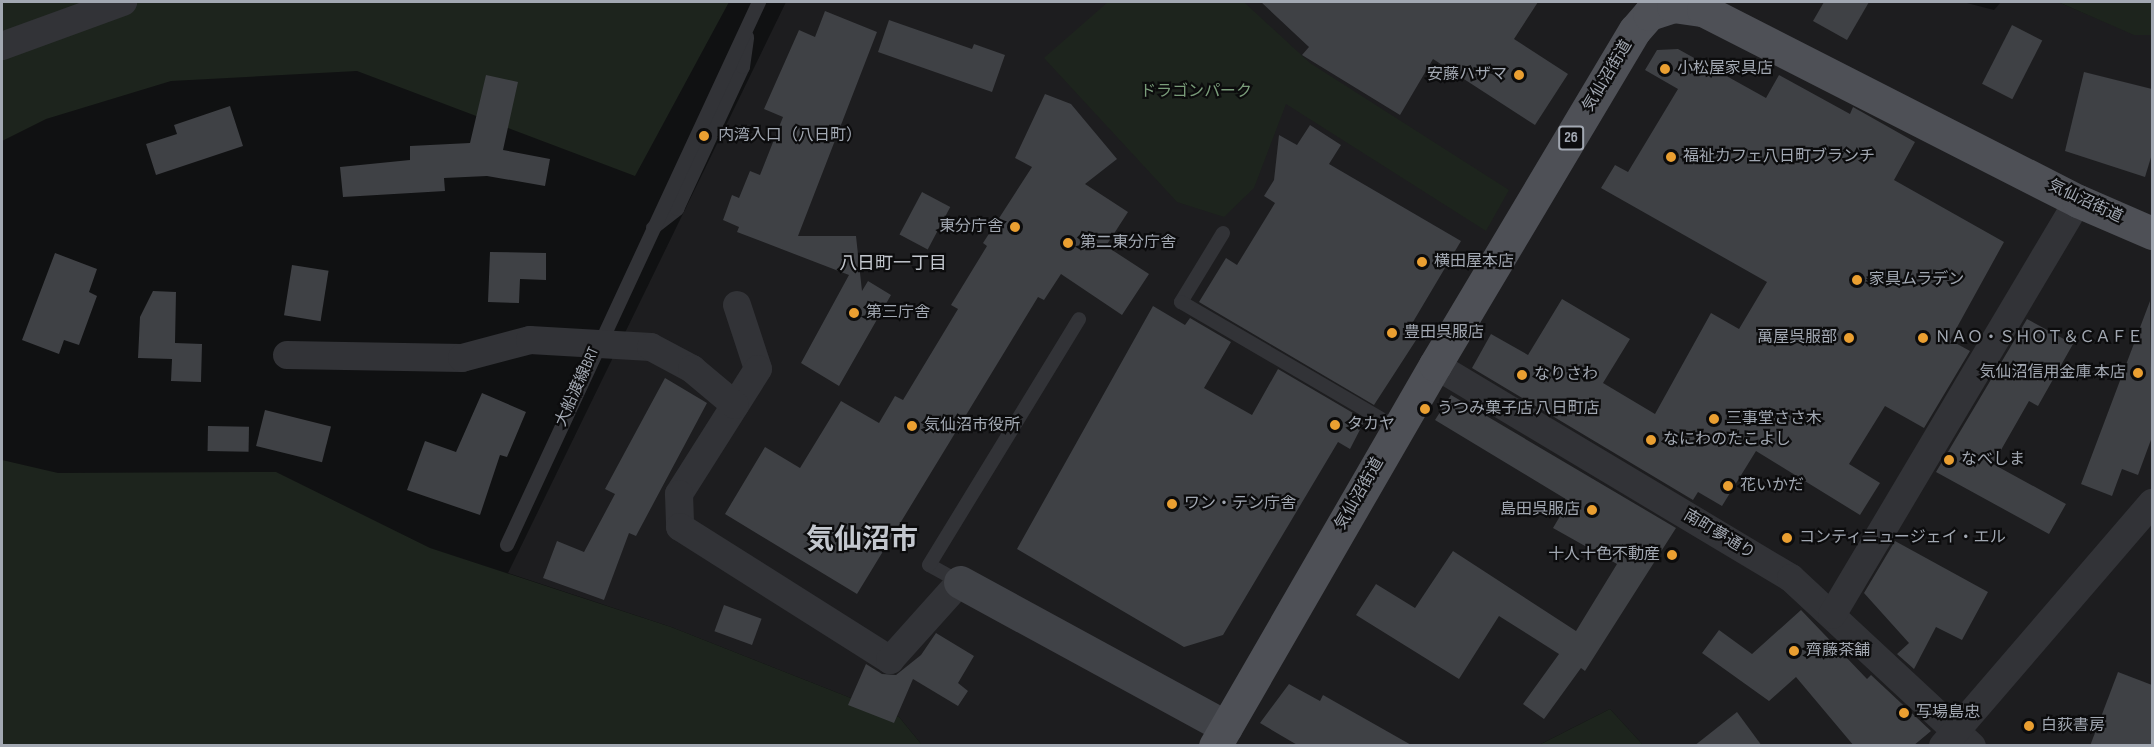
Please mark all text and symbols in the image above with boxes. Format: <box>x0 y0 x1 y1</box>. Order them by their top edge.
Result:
street label: 気仙沼街道 <box>1579 37 1637 115</box>
place label: 小松屋家具店 <box>1677 59 1773 79</box>
marker: 小松屋家具店 <box>1658 62 1672 76</box>
place label: 安藤ハザマ <box>1427 65 1507 85</box>
marker: 安藤ハザマ <box>1512 68 1526 82</box>
park label: ドラゴンパーク <box>1140 82 1252 102</box>
place label: 内湾入口（八日町） <box>718 126 862 146</box>
road number: 26 <box>1558 126 1584 150</box>
marker: 内湾入口（八日町） <box>695 127 713 145</box>
place label: 福祉カフェ八日町ブランチ <box>1683 147 1875 167</box>
marker: 福祉カフェ八日町ブランチ <box>1664 150 1678 164</box>
street label: 気仙沼街道 <box>2045 176 2125 228</box>
place label: 東分庁舎 <box>939 217 1003 237</box>
marker: 東分庁舎 <box>1008 220 1022 234</box>
place label: 第二東分庁舎 <box>1080 233 1176 253</box>
marker: 第二東分庁舎 <box>1061 236 1075 250</box>
place label: 横田屋本店 <box>1434 252 1514 272</box>
district label: 八日町一丁目 <box>839 253 947 275</box>
marker: 横田屋本店 <box>1415 255 1429 269</box>
place label: 家具ムラデン <box>1869 270 1965 290</box>
marker: 家具ムラデン <box>1850 273 1864 287</box>
place label: 第三庁舎 <box>866 303 930 323</box>
marker: 第三庁舎 <box>847 306 861 320</box>
place label: 豊田呉服店 <box>1404 323 1484 343</box>
marker: 豊田呉服店 <box>1385 326 1399 340</box>
place label: 萬屋呉服部 <box>1757 328 1837 348</box>
place label: ＮＡＯ・ＳＨＯＴ＆ＣＡＦＥ <box>1935 328 2143 348</box>
marker: 萬屋呉服部 <box>1842 331 1856 345</box>
marker: ＮＡＯ・ＳＨＯＴ＆ＣＡＦＥ <box>1916 331 1930 345</box>
street label: 大船渡線BRT <box>552 344 604 430</box>
place label: 気仙沼信用金庫 本店 <box>1979 363 2126 383</box>
place label: なりさわ <box>1534 365 1598 385</box>
marker: 気仙沼信用金庫 本店 <box>2131 366 2145 380</box>
marker: なりさわ <box>1515 368 1529 382</box>
place label: うつみ菓子店 八日町店 <box>1437 399 1600 419</box>
marker: うつみ菓子店 八日町店 <box>1418 402 1432 416</box>
place label: 三事堂ささ木 <box>1726 409 1822 429</box>
marker: 三事堂ささ木 <box>1707 412 1721 426</box>
place label: タカヤ <box>1347 415 1395 435</box>
place label: 気仙沼市役所 <box>924 416 1020 436</box>
marker: タカヤ <box>1328 418 1342 432</box>
marker: 気仙沼市役所 <box>905 419 919 433</box>
place label: なにわのたこよし <box>1663 430 1791 450</box>
marker: なにわのたこよし <box>1644 433 1658 447</box>
place label: なべしま <box>1961 450 2025 470</box>
marker: なべしま <box>1942 453 1956 467</box>
street label: 気仙沼街道 <box>1332 455 1388 533</box>
place label: 花いかだ <box>1740 476 1804 496</box>
marker: 花いかだ <box>1721 479 1735 493</box>
place label: ワン・テン庁舎 <box>1184 494 1296 514</box>
marker: ワン・テン庁舎 <box>1165 497 1179 511</box>
place label: 島田呉服店 <box>1500 500 1580 520</box>
marker: 島田呉服店 <box>1585 503 1599 517</box>
street label: 南町夢通り <box>1680 506 1758 564</box>
district label: 気仙沼市 <box>806 523 918 557</box>
place label: コンティニュージェイ・エル <box>1799 528 2007 548</box>
marker: コンティニュージェイ・エル <box>1780 531 1794 545</box>
place label: 十人十色不動産 <box>1548 545 1660 565</box>
marker: 十人十色不動産 <box>1665 548 1679 562</box>
place label: 齊藤茶舗 <box>1806 641 1870 661</box>
marker: 齊藤茶舗 <box>1787 644 1801 658</box>
place label: 写場島忠 <box>1916 703 1980 723</box>
marker: 写場島忠 <box>1897 706 1911 720</box>
place label: 白荻書房 <box>2041 716 2105 736</box>
marker: 白荻書房 <box>2022 719 2036 733</box>

